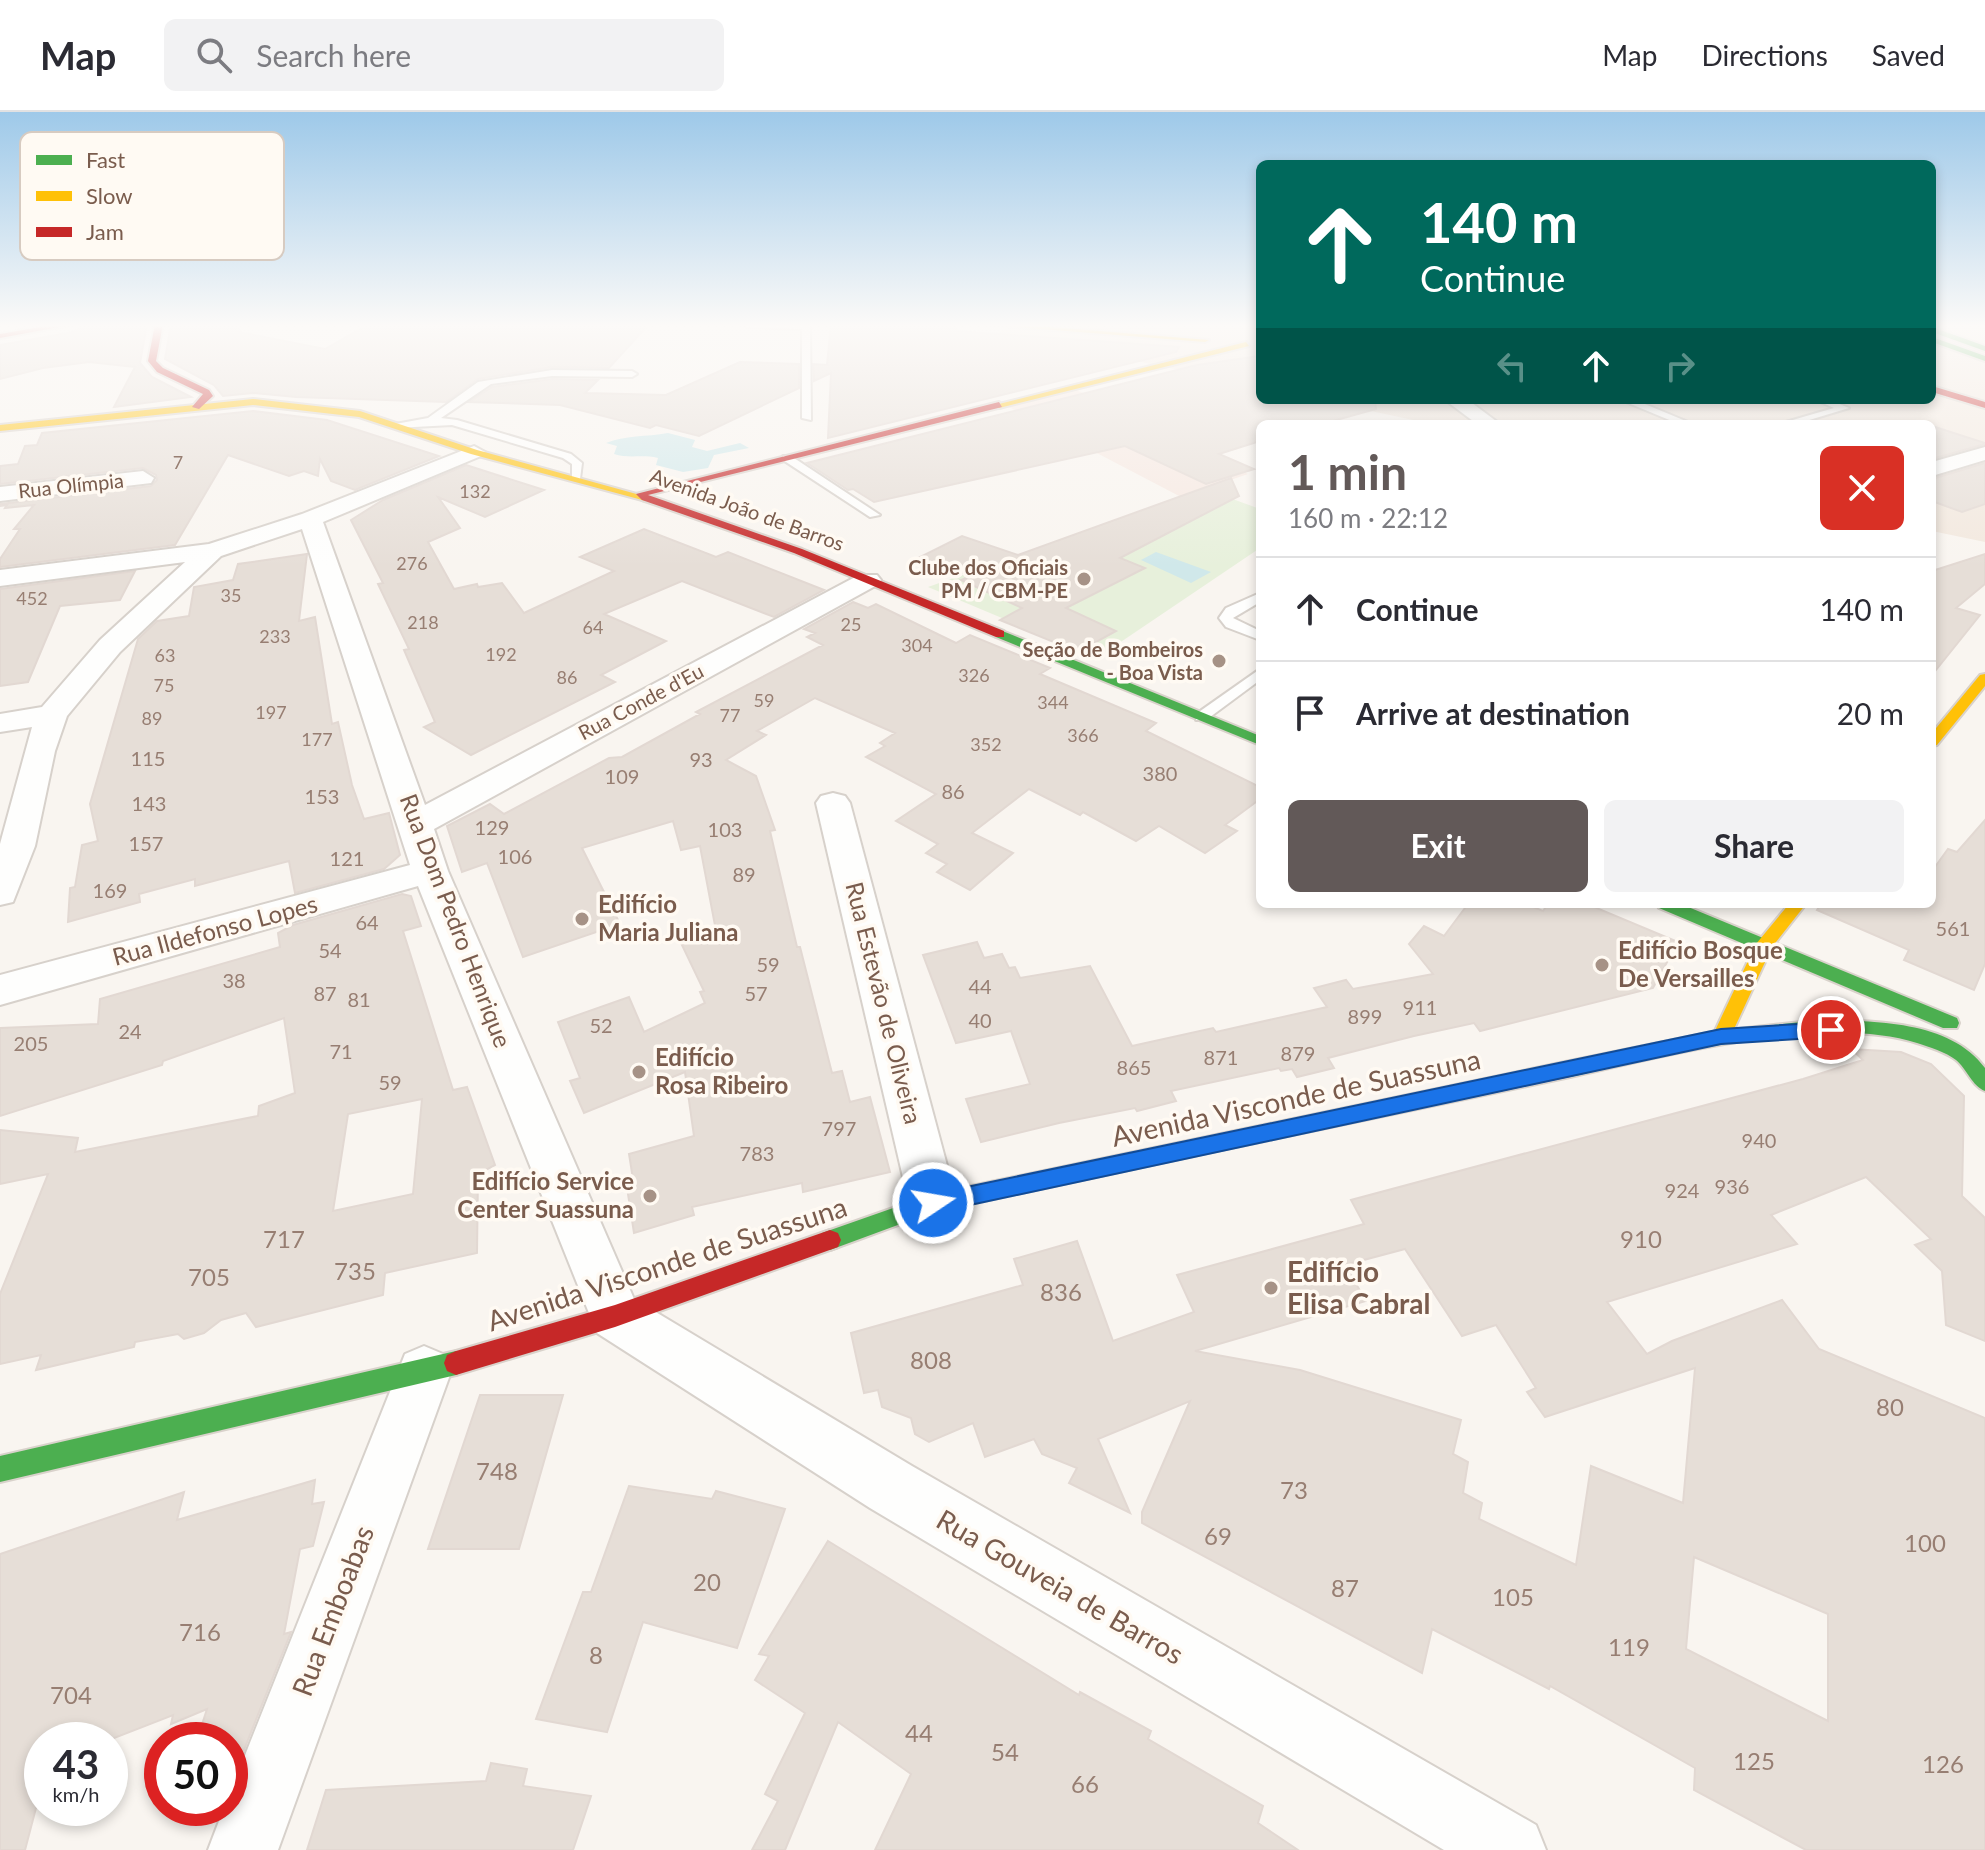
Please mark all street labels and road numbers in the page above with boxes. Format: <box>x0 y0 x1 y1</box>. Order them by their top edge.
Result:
street label: Avenida João de Barros <box>647 463 848 555</box>
street label: Rua Olímpia <box>17 468 125 502</box>
street label: Rua Conde d'Eu <box>574 658 707 744</box>
street label: Rua Dom Pedro Henrique <box>395 789 518 1051</box>
street label: Rua Estevão de Oliveira <box>840 879 929 1127</box>
street label: Rua Ildefonso Lopes <box>109 888 320 971</box>
street label: Avenida Visconde de Suassuna <box>1108 1041 1483 1153</box>
street label: Avenida Visconde de Suassuna <box>482 1189 851 1337</box>
street label: Rua Gouveia de Barros <box>931 1502 1190 1671</box>
street label: Rua Emboabas <box>284 1521 380 1701</box>

